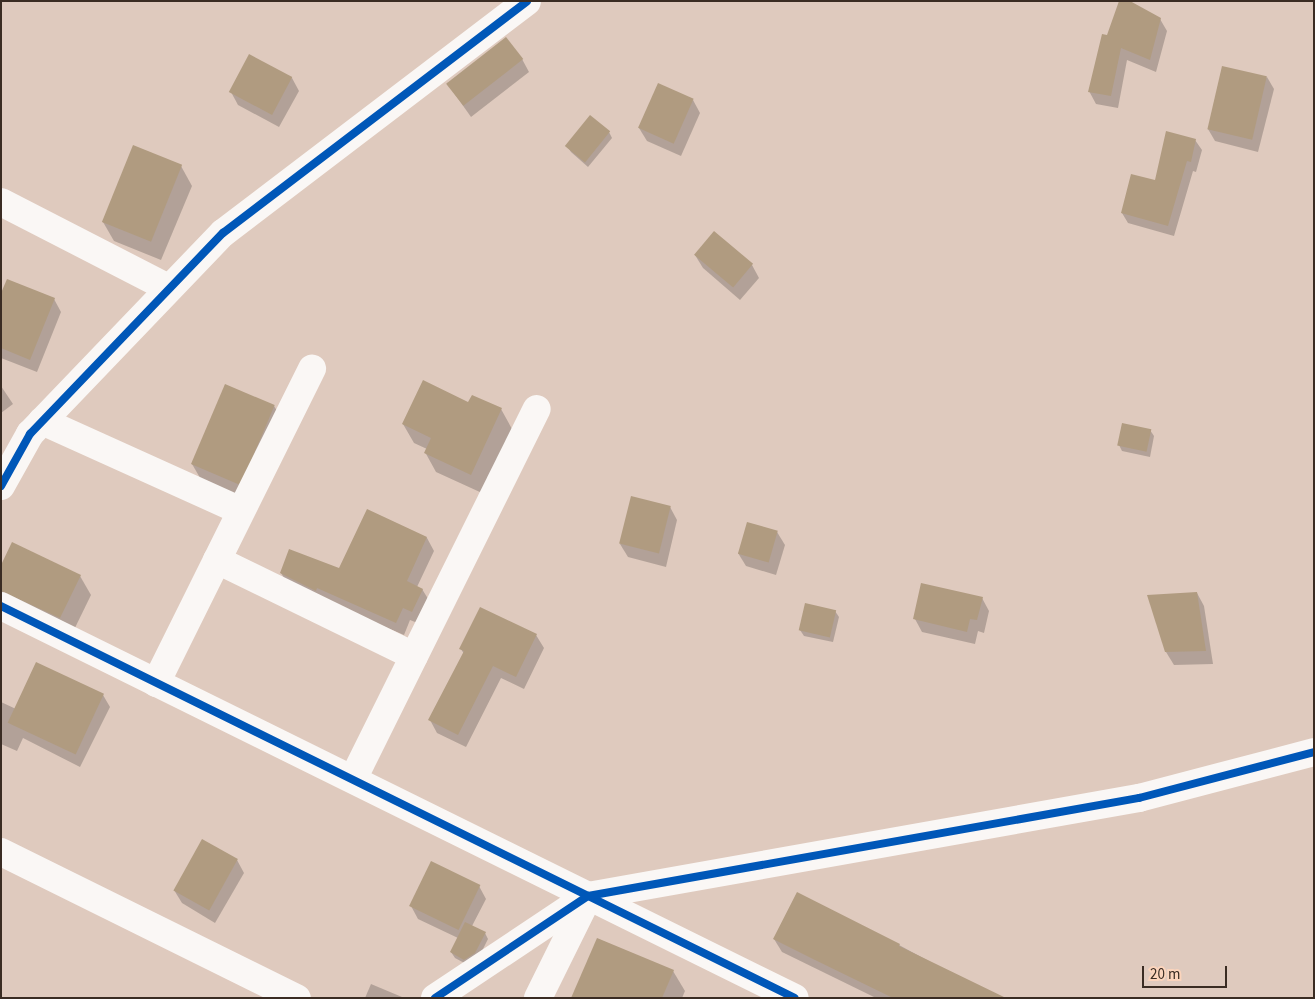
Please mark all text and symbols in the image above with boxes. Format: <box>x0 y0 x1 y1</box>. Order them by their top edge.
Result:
scale bar <box>1145 956 1230 988</box>
text: 20 m <box>1150 964 1180 985</box>

